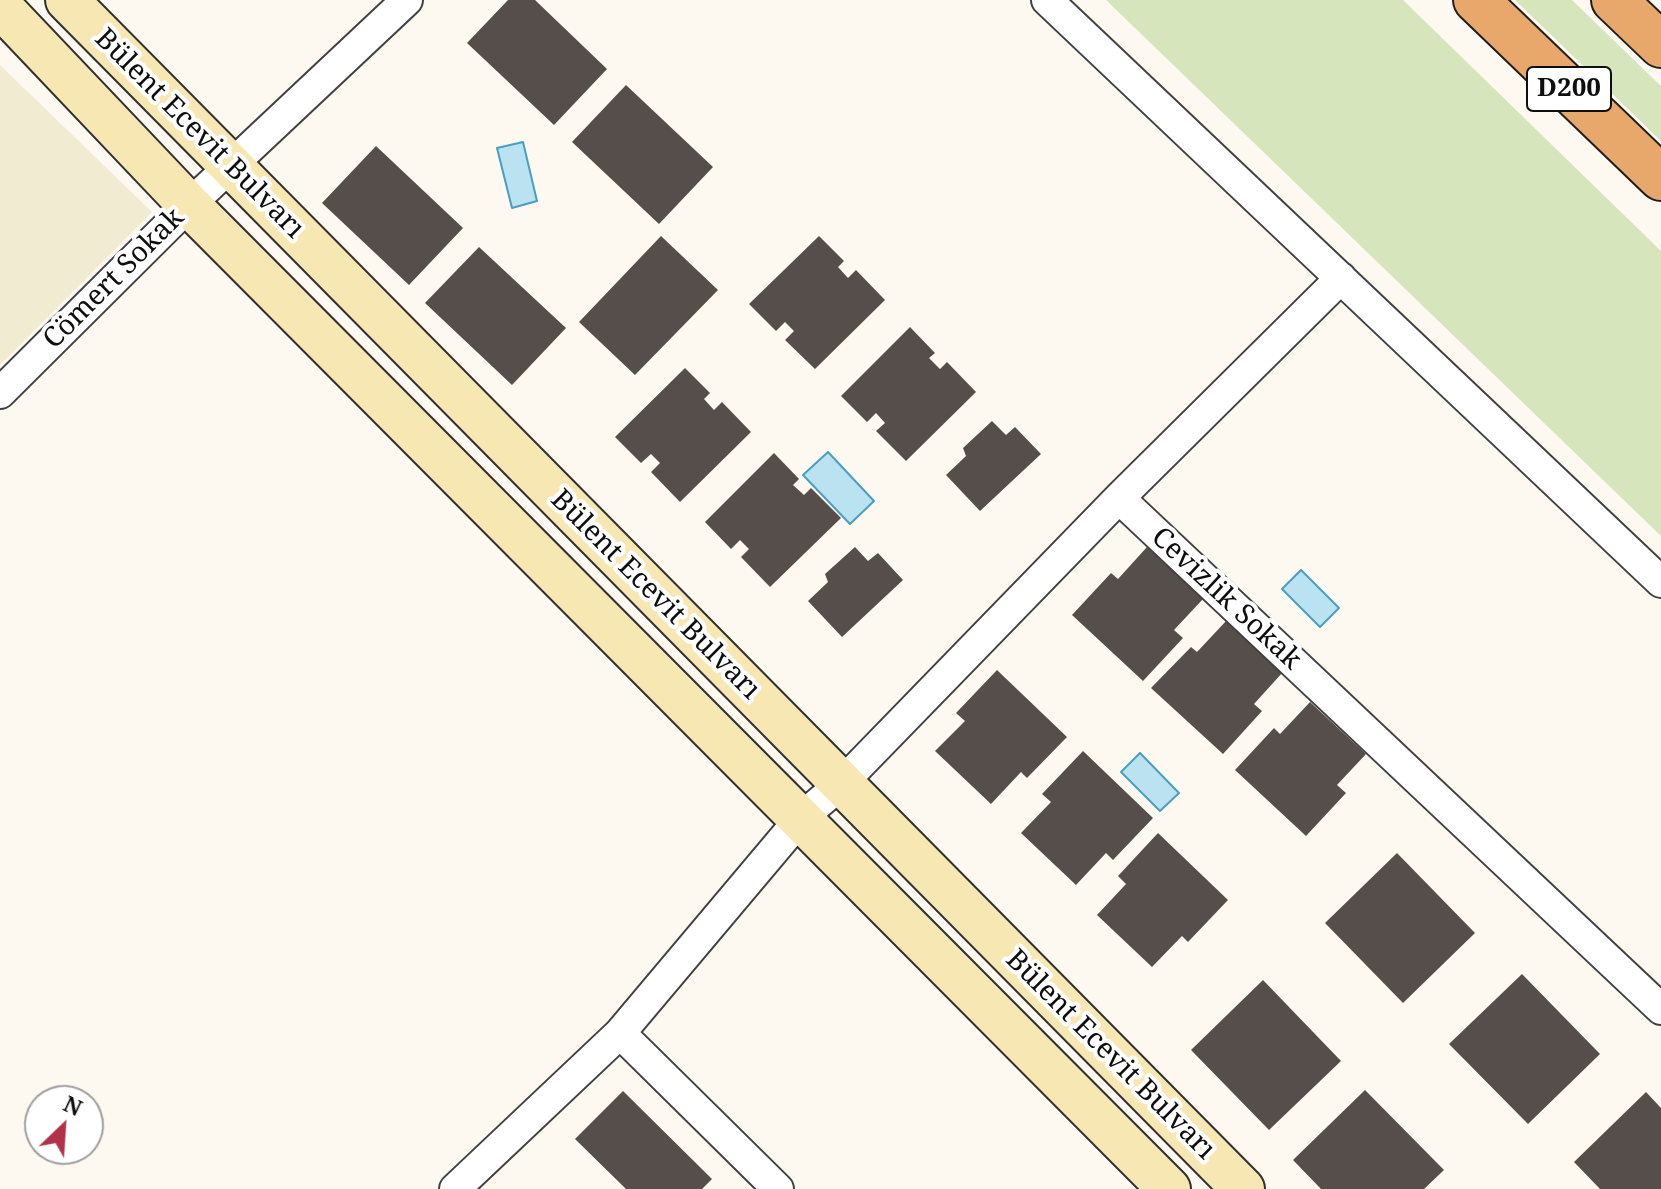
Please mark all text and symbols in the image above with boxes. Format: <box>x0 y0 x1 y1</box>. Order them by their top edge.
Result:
street label: Bülent Ecevit Bulvarı <box>87 22 311 246</box>
road number: D200 <box>1527 67 1611 111</box>
street label: Cömert Sokak <box>37 202 191 356</box>
street label: Bülent Ecevit Bulvarı <box>543 483 767 707</box>
street label: Cevizlik Sokak <box>1144 521 1308 677</box>
street label: Bülent Ecevit Bulvarı <box>998 943 1222 1167</box>
north arrow <box>24 1085 104 1165</box>
text: N <box>59 1088 87 1122</box>

